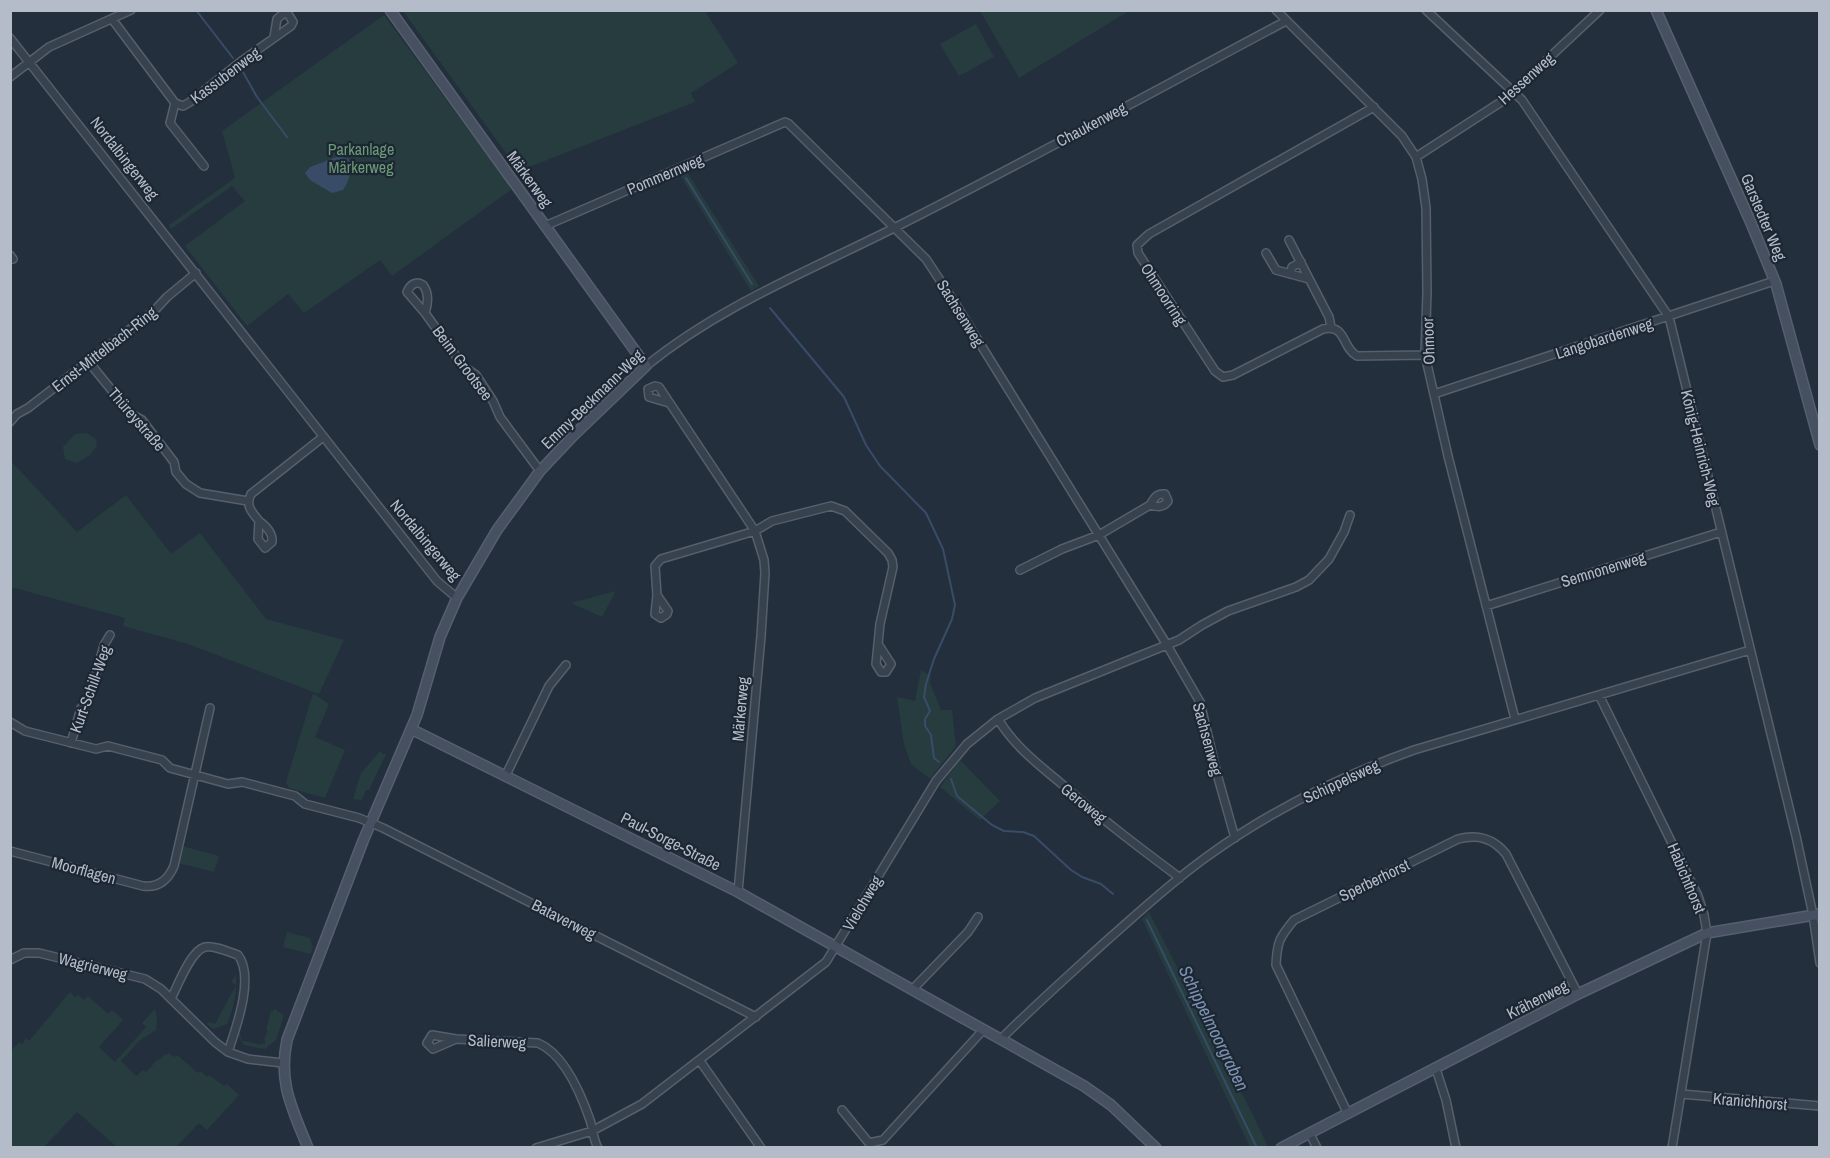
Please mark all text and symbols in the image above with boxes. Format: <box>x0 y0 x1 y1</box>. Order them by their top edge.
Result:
street label: Kassubenweg <box>185 41 265 109</box>
street label: Hessenweg <box>1493 46 1559 109</box>
street label: Chaukenweg <box>1052 96 1131 152</box>
street label: Nordalbingerweg <box>86 112 165 205</box>
park label: Parkanlage Märkerweg <box>328 138 394 178</box>
street label: Märkerweg <box>502 146 558 212</box>
street label: Pommernweg <box>623 148 707 200</box>
street label: Garstedter Weg <box>1736 170 1792 264</box>
street label: Ohmoorring <box>1136 259 1193 330</box>
street label: Sachsenweg <box>932 275 991 351</box>
street label: Ernst-Mittelbach-Ring <box>47 301 162 397</box>
street label: Langobardenweg <box>1552 312 1656 364</box>
street label: Ohmoor <box>1416 316 1440 365</box>
street label: Beim Grootsee <box>428 321 498 405</box>
street label: Emmy-Beckmann-Weg <box>536 344 649 454</box>
street label: Thüreystraße <box>103 382 171 456</box>
street label: König-Heinrich-Weg <box>1676 387 1726 509</box>
street label: Nordalbingerweg <box>385 495 467 586</box>
street label: Semnonenweg <box>1558 545 1649 592</box>
street label: Kurt-Schill-Weg <box>64 642 116 736</box>
street label: Märkerweg <box>726 675 754 742</box>
street label: Sachsenweg <box>1188 700 1229 779</box>
street label: Schippelsweg <box>1299 753 1383 808</box>
street label: Geroweg <box>1056 778 1112 829</box>
street label: Paul-Sorge-Straße <box>617 806 725 876</box>
street label: Habichthorst <box>1662 839 1712 917</box>
street label: Moorflagen <box>49 851 119 889</box>
street label: Sperberhorst <box>1335 853 1413 907</box>
street label: Vielohweg <box>837 871 888 935</box>
street label: Bataverweg <box>528 893 600 945</box>
street label: Wagrierweg <box>56 947 130 985</box>
water label: Schippelmoorgraben <box>1173 961 1255 1095</box>
street label: Krähenweg <box>1502 974 1572 1024</box>
street label: Salierweg <box>467 1028 527 1054</box>
street label: Kranichhorst <box>1712 1087 1788 1115</box>

